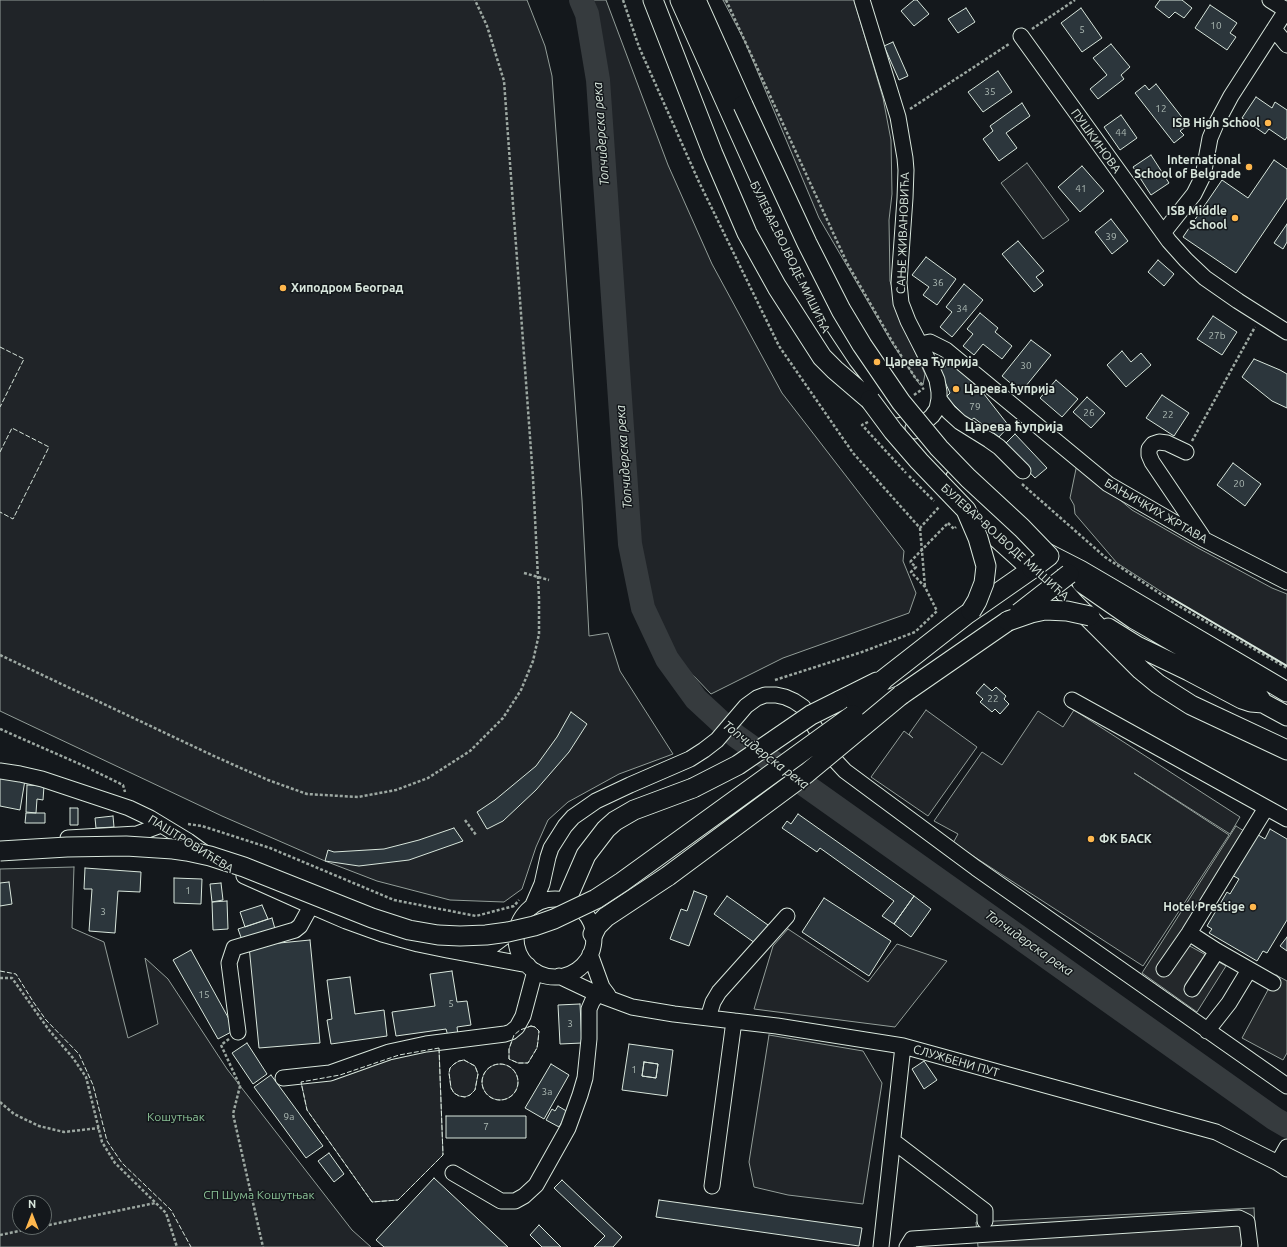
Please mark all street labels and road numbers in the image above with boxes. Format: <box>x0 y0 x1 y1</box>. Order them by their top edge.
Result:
street label: ПУШКИНОВА <box>1068 106 1124 176</box>
street label: САЊЕ ЖИВАНОВИЋА <box>894 172 912 294</box>
street label: БУЛЕВАР ВОЈВОДЕ МИШИЋА <box>747 179 833 335</box>
street label: БАЊИЧКИХ ЖРТАВА <box>1102 476 1210 546</box>
street label: БУЛЕВАР ВОЈВОДЕ МИШИЋА <box>938 481 1072 603</box>
street label: ПАШТРОВИЋЕВА <box>146 812 236 876</box>
street label: СЛУЖБЕНИ ПУТ <box>911 1042 1001 1080</box>

